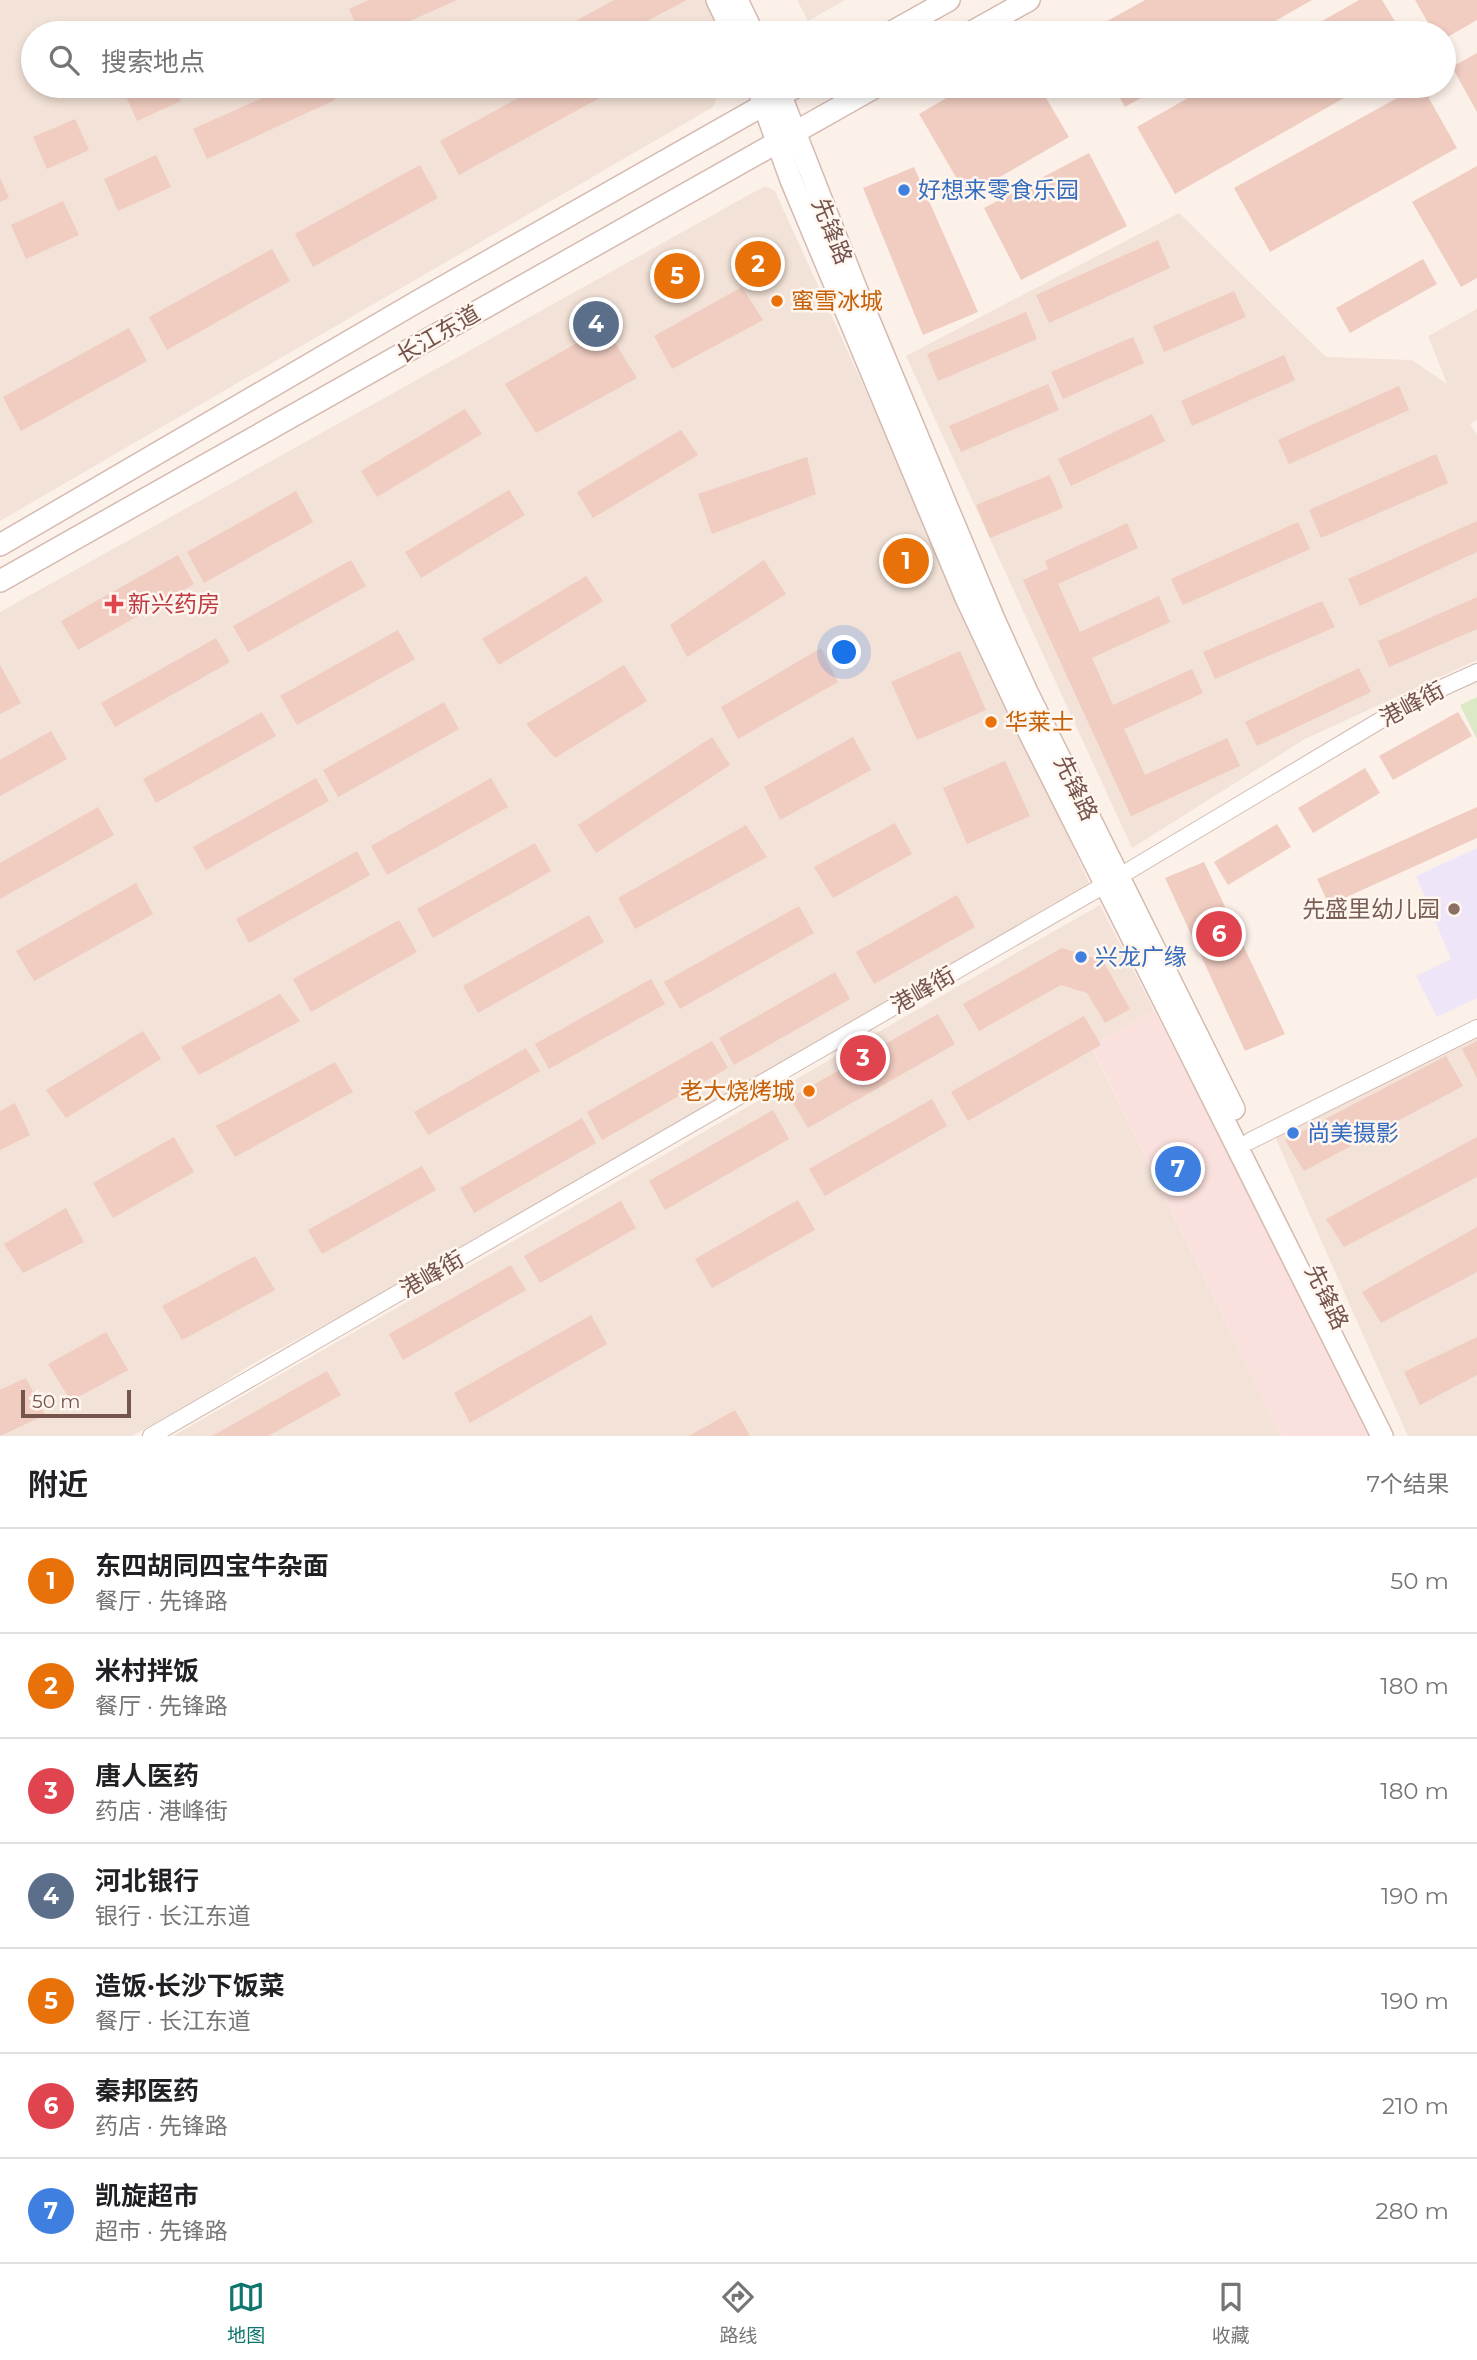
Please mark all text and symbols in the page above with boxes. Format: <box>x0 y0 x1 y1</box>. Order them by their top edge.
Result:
search box <box>21 21 1456 98</box>
icon: search <box>45 41 83 79</box>
text: 搜索地点 <box>101 46 205 78</box>
place label: 好想来零食乐园 <box>918 176 1079 204</box>
marker: 好想来零食乐园 <box>896 182 912 198</box>
street label: 先锋路 <box>806 194 858 268</box>
pin: 2 <box>735 238 781 290</box>
pin: 5 <box>654 250 700 302</box>
place label: 蜜雪冰城 <box>791 287 883 315</box>
marker: 蜜雪冰城 <box>769 293 785 309</box>
pin: 4 <box>573 298 619 350</box>
street label: 长江东道 <box>391 299 485 369</box>
pin: 1 <box>883 535 929 587</box>
place label: 新兴药房 <box>128 590 220 618</box>
marker: 新兴药房 <box>106 596 122 612</box>
your location <box>827 635 861 669</box>
street label: 港峰街 <box>1375 675 1449 733</box>
place label: 华莱士 <box>1005 708 1074 736</box>
marker: 华莱士 <box>983 714 999 730</box>
street label: 先锋路 <box>1048 751 1104 825</box>
place label: 先盛里幼儿园 <box>1302 895 1440 923</box>
marker: 先盛里幼儿园 <box>1446 901 1462 917</box>
pin: 6 <box>1196 908 1242 960</box>
place label: 兴龙广缘 <box>1095 943 1187 971</box>
marker: 兴龙广缘 <box>1073 949 1089 965</box>
street label: 港峰街 <box>886 961 960 1019</box>
pin: 3 <box>840 1032 886 1084</box>
place label: 老大烧烤城 <box>680 1077 795 1105</box>
marker: 老大烧烤城 <box>801 1083 817 1099</box>
place label: 尚美摄影 <box>1307 1119 1399 1147</box>
marker: 尚美摄影 <box>1285 1125 1301 1141</box>
pin: 7 <box>1155 1143 1201 1195</box>
street label: 港峰街 <box>395 1245 469 1303</box>
street label: 先锋路 <box>1299 1260 1355 1334</box>
scale bar <box>21 1387 131 1419</box>
text: 50 m <box>32 1390 80 1413</box>
text: 附近 <box>28 1466 88 1503</box>
text: 7个结果 <box>1366 1470 1449 1498</box>
text: 东四胡同四宝牛杂面 <box>95 1550 329 1582</box>
text: 1 <box>46 1567 56 1595</box>
text: 50 m <box>1390 1567 1449 1595</box>
text: 餐厅 · 先锋路 <box>95 1587 228 1615</box>
text: 米村拌饭 <box>95 1655 199 1687</box>
text: 2 <box>44 1672 58 1700</box>
text: 180 m <box>1380 1672 1449 1700</box>
text: 餐厅 · 先锋路 <box>95 1692 228 1720</box>
text: 唐人医药 <box>95 1760 199 1792</box>
text: 3 <box>44 1777 58 1805</box>
text: 180 m <box>1380 1777 1449 1805</box>
text: 药店 · 港峰街 <box>95 1797 228 1825</box>
text: 河北银行 <box>95 1865 199 1897</box>
text: 4 <box>43 1882 59 1910</box>
text: 190 m <box>1381 1882 1449 1910</box>
text: 银行 · 长江东道 <box>95 1902 251 1930</box>
text: 造饭·长沙下饭菜 <box>95 1970 285 2002</box>
text: 5 <box>44 1987 58 2015</box>
text: 190 m <box>1381 1987 1449 2015</box>
text: 餐厅 · 长江东道 <box>95 2007 251 2035</box>
text: 秦邦医药 <box>95 2075 199 2107</box>
text: 6 <box>44 2092 58 2120</box>
text: 210 m <box>1382 2092 1449 2120</box>
text: 药店 · 先锋路 <box>95 2112 228 2140</box>
text: 凯旋超市 <box>95 2180 199 2212</box>
text: 7 <box>44 2197 58 2225</box>
text: 280 m <box>1376 2197 1449 2225</box>
text: 超市 · 先锋路 <box>95 2217 228 2245</box>
tab: 地图 <box>227 2278 265 2347</box>
tab: 路线 <box>719 2278 758 2347</box>
tab: 收藏 <box>1212 2278 1250 2347</box>

